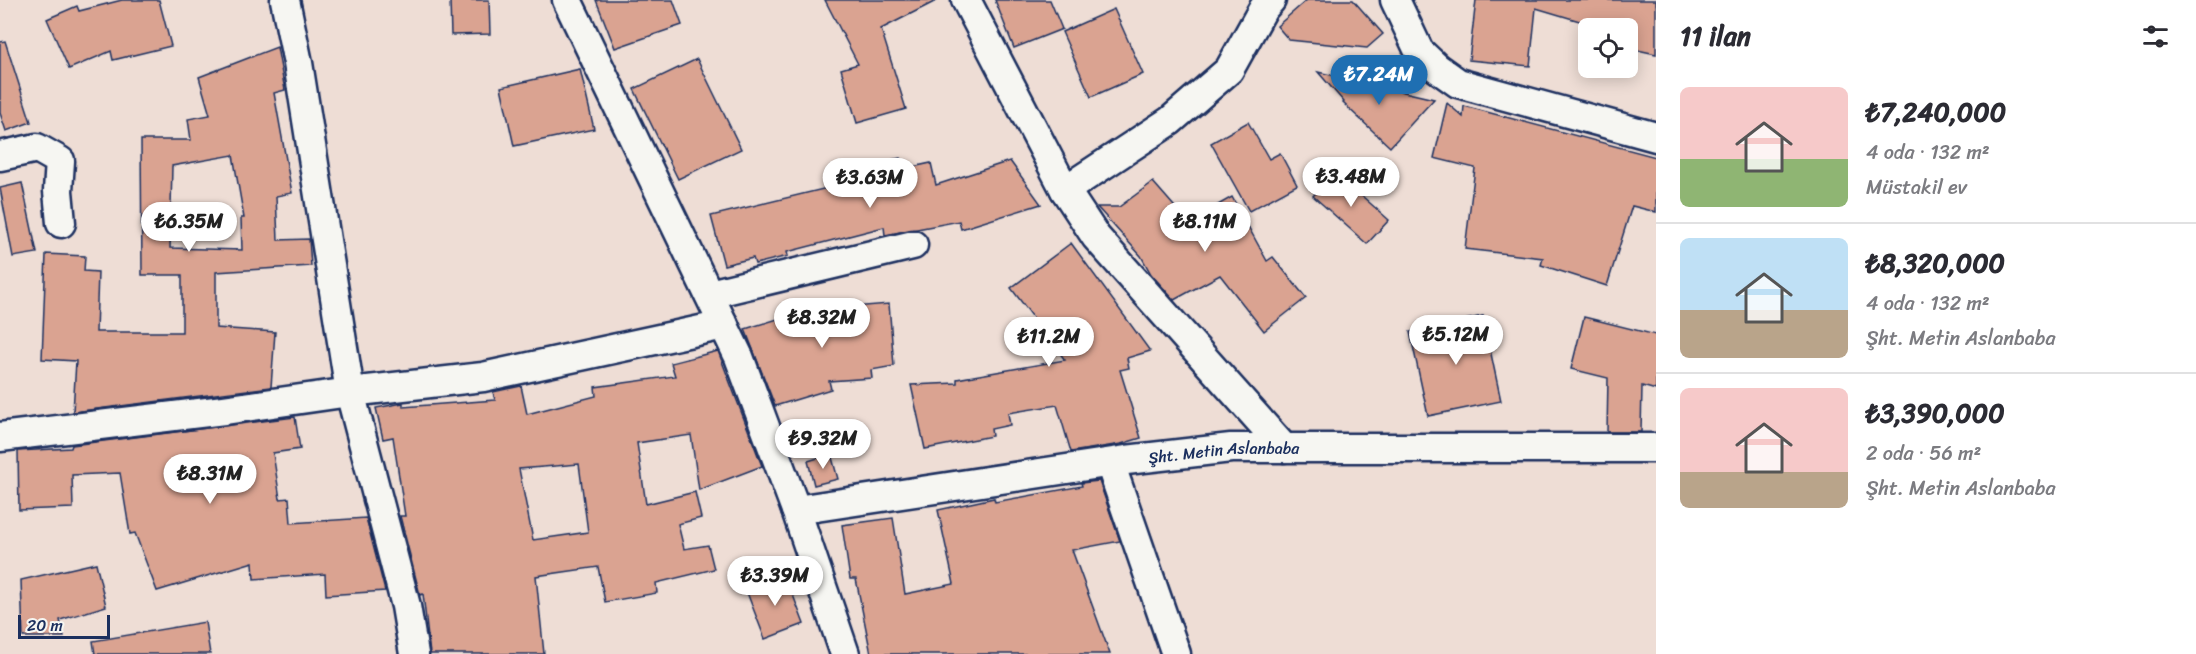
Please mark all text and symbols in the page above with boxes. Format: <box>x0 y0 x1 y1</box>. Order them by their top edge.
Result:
text: 11 ilan <box>1680 13 1751 59</box>
map controls <box>1578 18 1638 78</box>
button: locate <box>1578 18 1638 78</box>
icon: filters <box>2139 20 2172 53</box>
pin: ₺7.24M <box>1330 55 1428 106</box>
text: ₺7.24M <box>1345 57 1413 92</box>
text: ₺7,240,000 <box>1866 89 2006 135</box>
icon: home <box>1728 111 1800 183</box>
text: 4 oda · 132 m² <box>1866 135 1990 170</box>
pin: ₺3.48M <box>1302 157 1400 208</box>
pin: ₺3.63M <box>821 158 919 209</box>
text: ₺3.48M <box>1317 159 1385 194</box>
text: ₺3.63M <box>837 160 903 195</box>
text: Müstakil ev <box>1866 170 1967 205</box>
pin: ₺6.35M <box>140 202 238 253</box>
pin: ₺8.11M <box>1156 202 1254 253</box>
text: ₺6.35M <box>155 204 223 239</box>
text: ₺8.11M <box>1174 204 1236 239</box>
text: ₺8,320,000 <box>1866 240 2005 286</box>
icon: home <box>1728 262 1800 334</box>
text: 4 oda · 132 m² <box>1866 286 1990 321</box>
pin: ₺8.32M <box>773 298 871 349</box>
text: ₺8.32M <box>788 300 856 335</box>
pin: ₺5.12M <box>1407 315 1505 366</box>
pin: ₺11.2M <box>1000 317 1098 368</box>
text: ₺5.12M <box>1423 317 1489 352</box>
text: ₺11.2M <box>1018 319 1080 354</box>
text: Şht. Metin Aslanbaba <box>1866 321 2055 356</box>
text: ₺3,390,000 <box>1866 390 2005 436</box>
icon: home <box>1728 412 1800 484</box>
pin: ₺9.32M <box>774 419 872 470</box>
text: ₺9.32M <box>789 421 857 456</box>
street label: Şht. Metin Aslanbaba <box>1147 434 1300 472</box>
text: 2 oda · 56 m² <box>1866 436 1981 471</box>
pin: ₺8.31M <box>161 454 259 505</box>
text: ₺8.31M <box>177 456 243 491</box>
text: Şht. Metin Aslanbaba <box>1866 471 2055 506</box>
pin: ₺3.39M <box>726 556 824 607</box>
text: ₺3.39M <box>741 558 809 593</box>
text: 20 m <box>27 611 63 640</box>
scale bar <box>18 612 110 640</box>

